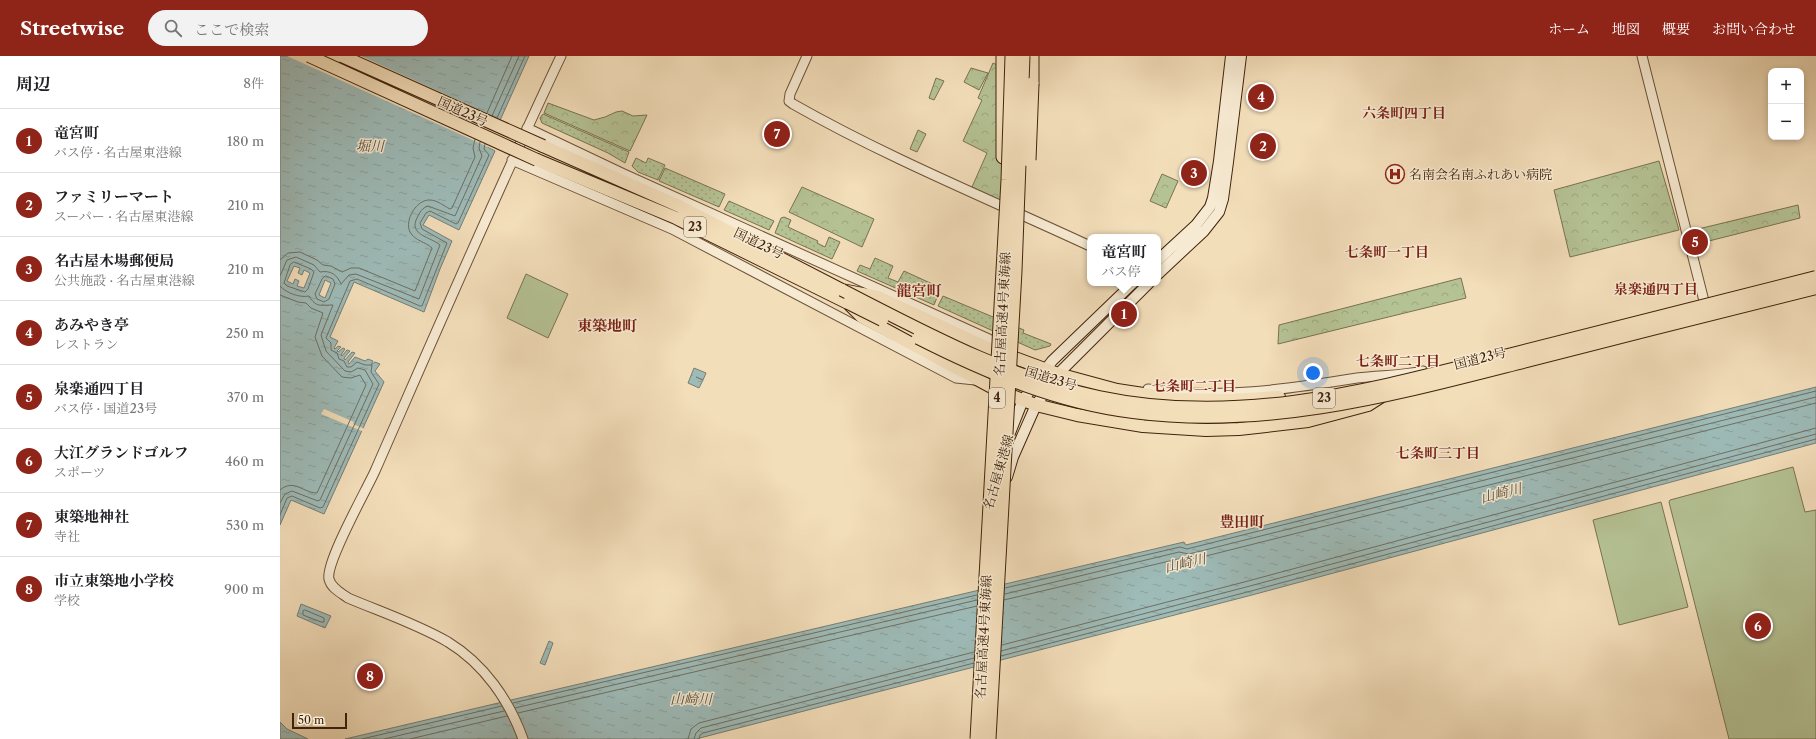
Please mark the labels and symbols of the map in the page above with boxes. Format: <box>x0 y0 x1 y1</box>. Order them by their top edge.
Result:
pin: 4 <box>1248 82 1274 112</box>
street label: 国道23号 <box>435 93 491 129</box>
district label: 六条町四丁目 <box>1362 104 1446 122</box>
pin: 7 <box>764 119 790 149</box>
pin: 2 <box>1250 131 1276 161</box>
water label: 堀川 <box>356 137 386 155</box>
pin: 3 <box>1181 158 1207 188</box>
hospital icon: 名南会名南ふれあい病院 <box>1384 163 1406 185</box>
place label: 名南会名南ふれあい病院 <box>1409 166 1552 182</box>
road number: 23 <box>684 217 706 237</box>
street label: 国道23号 <box>731 224 787 262</box>
pin: 5 <box>1682 227 1708 257</box>
district label: 七条町一丁目 <box>1345 243 1429 261</box>
street label: 名古屋高速4号東海線 <box>991 251 1013 377</box>
district label: 泉楽通四丁目 <box>1614 280 1698 298</box>
district label: 龍宮町 <box>896 281 942 300</box>
pin: 1 <box>1111 299 1137 329</box>
district label: 東築地町 <box>577 316 637 335</box>
street label: 国道23号 <box>1452 344 1508 372</box>
district label: 七条町二丁目 <box>1356 352 1440 370</box>
street label: 国道23号 <box>1023 363 1079 393</box>
your location <box>1303 363 1323 383</box>
district label: 七条町二丁目 <box>1152 377 1236 395</box>
road number: 4 <box>989 388 1005 408</box>
road number: 23 <box>1313 388 1335 408</box>
street label: 名古屋東港線 <box>980 432 1016 512</box>
district label: 七条町三丁目 <box>1396 444 1480 462</box>
water label: 山崎川 <box>1478 479 1525 507</box>
district label: 豊田町 <box>1219 512 1265 531</box>
water label: 山崎川 <box>1163 549 1209 576</box>
street label: 名古屋高速4号東海線 <box>972 574 994 700</box>
pin: 6 <box>1745 611 1771 641</box>
pin: 8 <box>357 661 383 691</box>
water label: 山崎川 <box>670 690 714 708</box>
scale bar <box>292 711 347 730</box>

